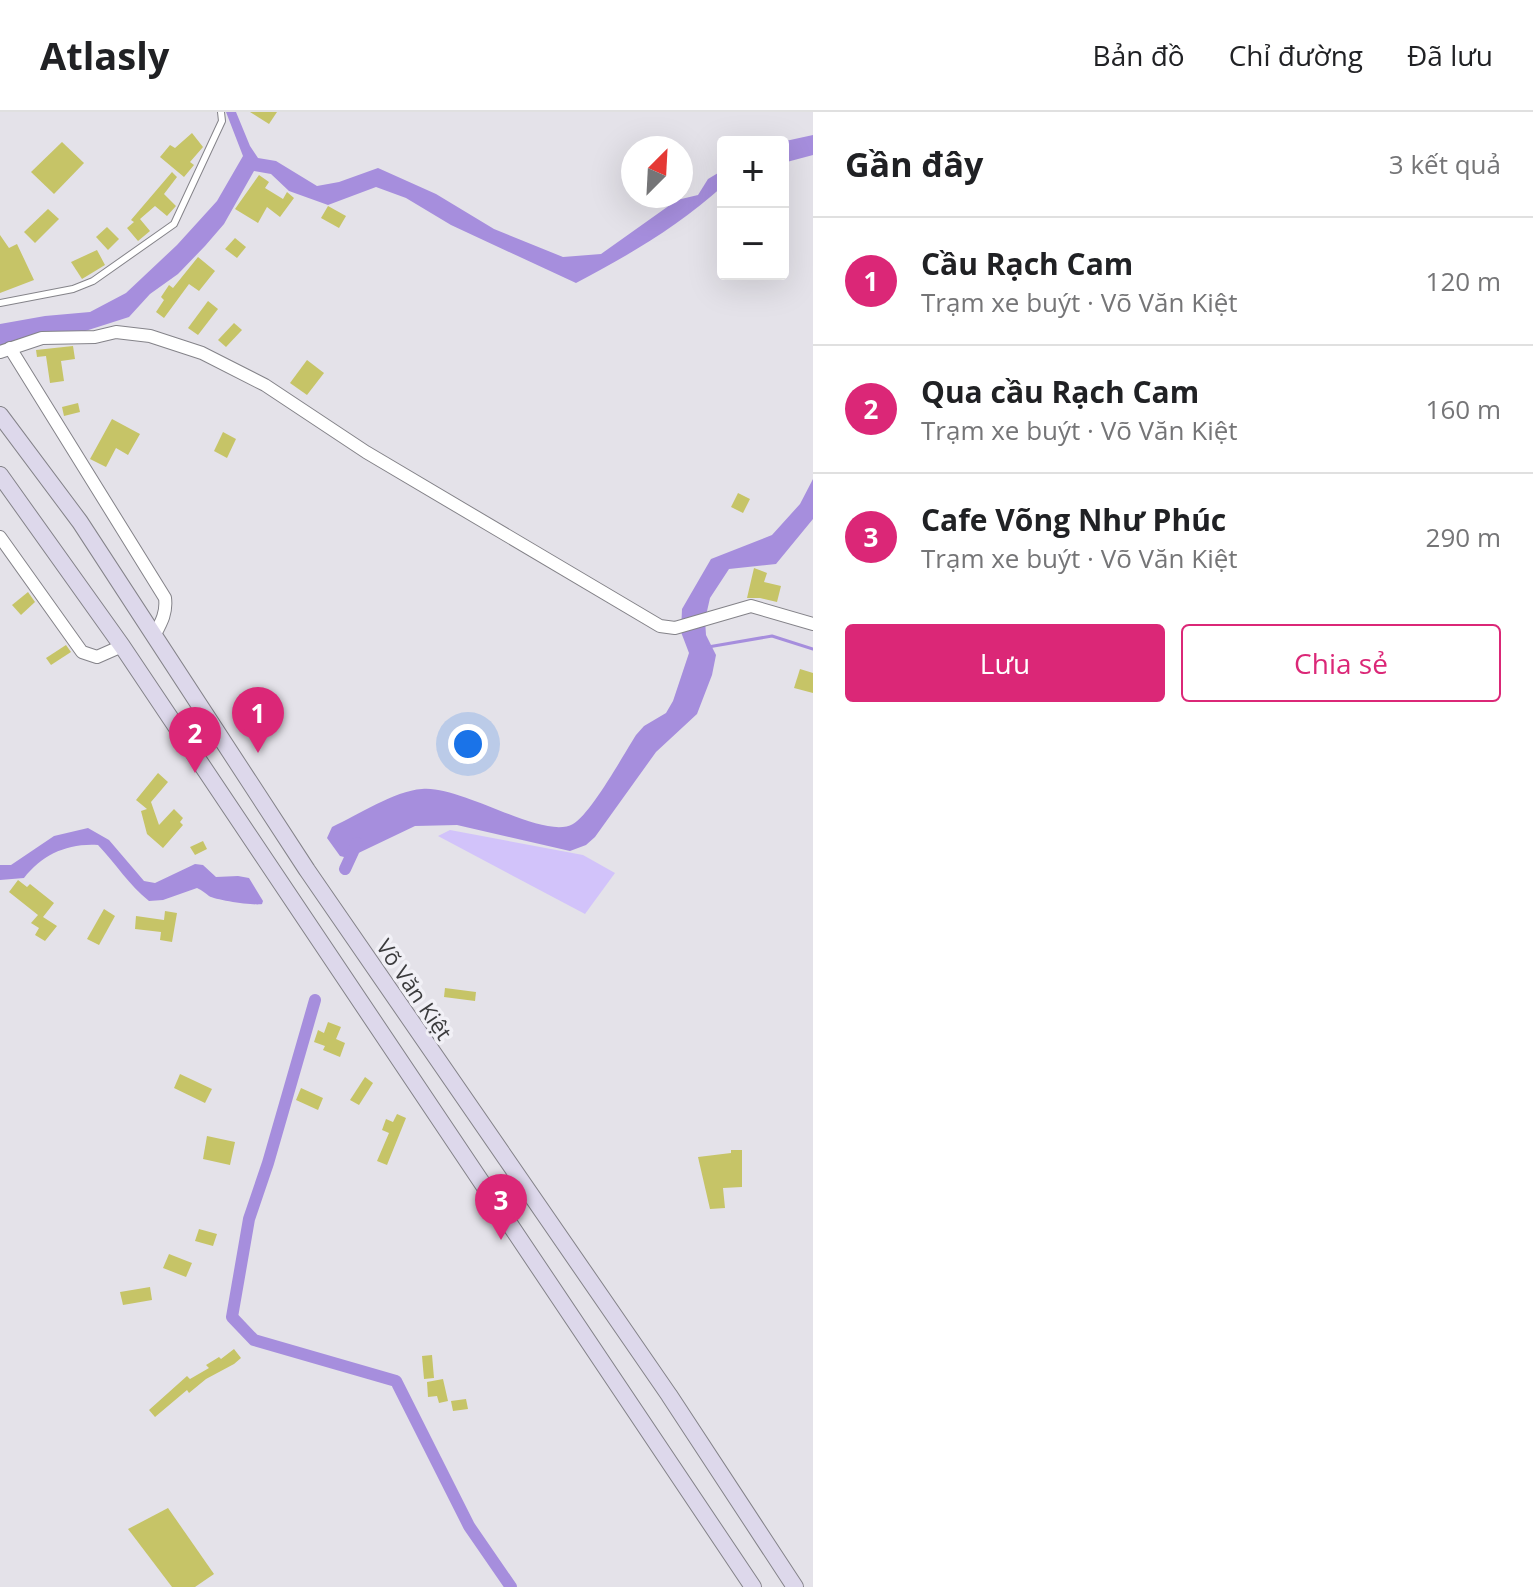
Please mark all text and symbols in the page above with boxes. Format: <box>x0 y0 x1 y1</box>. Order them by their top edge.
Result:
text: Atlasly <box>40 29 169 81</box>
text: Bản đồ <box>1093 36 1185 74</box>
text: Chỉ đường <box>1229 36 1363 74</box>
text: Đã lưu <box>1407 36 1493 74</box>
north arrow <box>621 136 693 208</box>
map controls <box>717 136 789 280</box>
button: + <box>717 136 789 208</box>
text: Gần đây <box>845 141 983 187</box>
text: 3 kết quả <box>1389 146 1501 182</box>
button: − <box>717 208 789 280</box>
text: Cầu Rạch Cam <box>921 243 1133 284</box>
text: 1 <box>864 263 878 299</box>
text: 120 m <box>1426 263 1501 299</box>
text: Trạm xe buýt · Võ Văn Kiệt <box>921 284 1238 320</box>
text: Qua cầu Rạch Cam <box>921 371 1199 412</box>
text: 2 <box>864 391 878 427</box>
text: 160 m <box>1426 391 1501 427</box>
text: Trạm xe buýt · Võ Văn Kiệt <box>921 412 1238 448</box>
text: Cafe Võng Như Phúc <box>921 499 1226 540</box>
text: 3 <box>864 519 878 555</box>
text: 290 m <box>1426 519 1501 555</box>
text: Trạm xe buýt · Võ Văn Kiệt <box>921 540 1238 576</box>
button: Lưu <box>845 624 1165 702</box>
button: Chia sẻ <box>1181 624 1501 702</box>
pin: 1 <box>232 687 284 753</box>
pin: 2 <box>169 707 221 773</box>
your location <box>448 724 488 764</box>
street label: Võ Văn Kiệt <box>370 933 460 1046</box>
pin: 3 <box>475 1174 527 1240</box>

